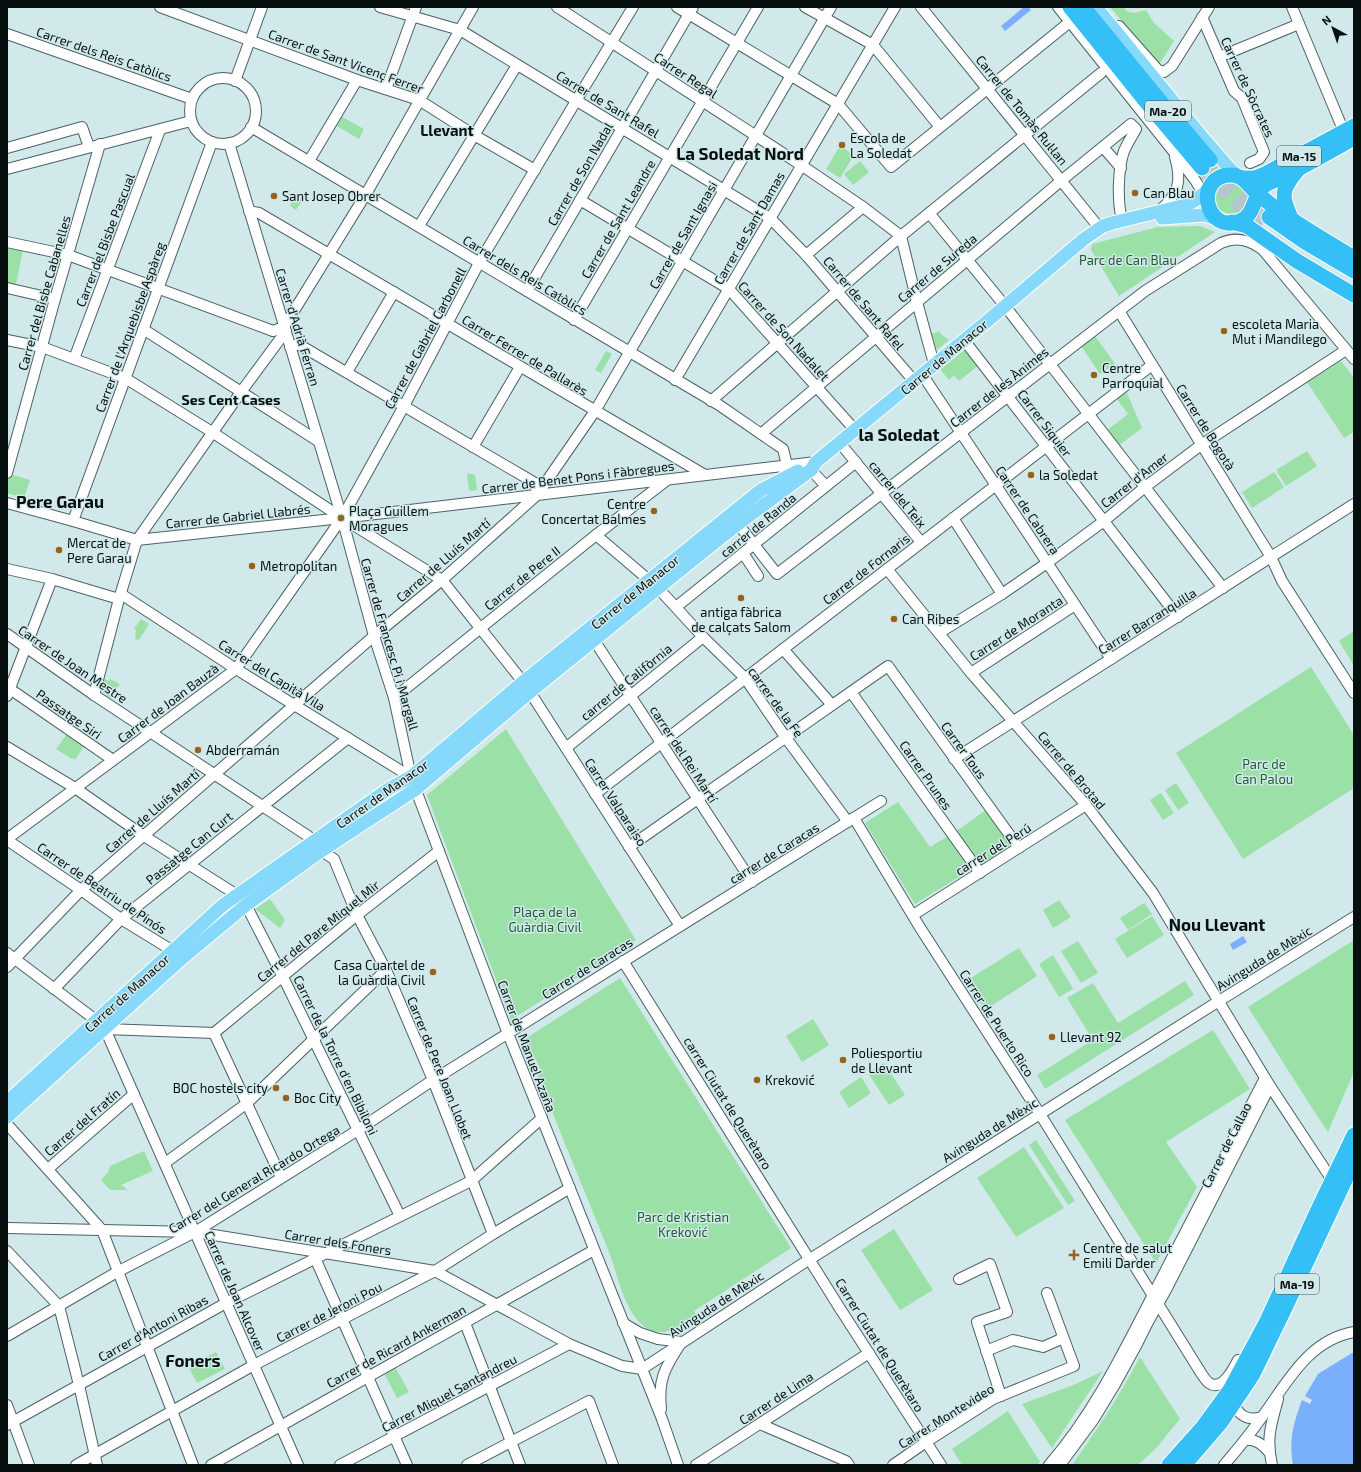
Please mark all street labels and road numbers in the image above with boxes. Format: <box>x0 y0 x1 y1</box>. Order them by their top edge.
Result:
street label: Carrer dels Reis Catòlics <box>34 23 174 85</box>
street label: Carrer de Sant Vicenç Ferrer <box>266 25 426 97</box>
street label: Carrer de Sòcrates <box>1218 34 1278 140</box>
street label: Carrer Regal <box>651 48 721 102</box>
street label: Carrer de Tomàs Rul·lan <box>973 52 1071 168</box>
street label: Carrer de Sant Rafel <box>553 67 663 141</box>
road number: Ma-20 <box>1145 101 1191 121</box>
street label: Carrer de Son Nadal <box>544 119 616 229</box>
road number: Ma-15 <box>1277 146 1321 166</box>
street label: Carrer de Sant Leandre <box>577 157 659 281</box>
street label: Carrer de Sant Damas <box>710 169 788 287</box>
street label: Carrer del Bisbe Pascual <box>72 171 138 309</box>
street label: Carrer de Sant Ignasi <box>646 178 720 292</box>
street label: Carrer del Bisbe Cabanelles <box>14 214 74 372</box>
street label: Carrer de Sureda <box>894 230 980 306</box>
street label: Carrer dels Reis Catòlics <box>460 232 590 318</box>
street label: Carrer de l'Arquebisbe Aspàreg <box>92 239 168 415</box>
street label: Carrer de Sant Rafel <box>820 253 908 353</box>
street label: Carrer de Gabriel Carbonell <box>381 264 469 412</box>
street label: Carrer d'Adrià Ferran <box>272 266 324 388</box>
street label: Carrer de Son Nadalet <box>735 278 833 384</box>
street label: Carrer Ferrer de Pallarès <box>459 311 591 399</box>
street label: Carrer de Manacor <box>897 316 991 398</box>
street label: Carrer de les Ànimes <box>946 343 1052 430</box>
street label: Carrer de Bogotà <box>1173 381 1239 473</box>
street label: Carrer Siquier <box>1014 386 1076 460</box>
street label: Carrer d'Amer <box>1097 449 1171 511</box>
street label: Carrer de Benet Pons i Fàbregues <box>481 457 675 497</box>
street label: carrer del Teix <box>866 457 930 531</box>
street label: Carrer de Cabrera <box>992 463 1064 557</box>
street label: carrer de Randa <box>717 489 799 561</box>
street label: Carrer de Gabriel Llabrés <box>165 500 311 532</box>
street label: Carrer de Lluís Martí <box>393 514 494 605</box>
street label: Carrer de Fornaris <box>819 530 913 608</box>
street label: Carrer de Pere II <box>481 542 563 614</box>
street label: Carrer de Manacor <box>588 551 682 633</box>
street label: Carrer de Francesc Pi i Margall <box>358 556 422 732</box>
street label: Carrer Barranquilla <box>1095 584 1199 658</box>
street label: Carrer de Moranta <box>966 592 1066 664</box>
street label: Carrer de Joan Mestre <box>15 622 131 706</box>
street label: Carrer del Capità Vila <box>216 636 328 714</box>
street label: carrer de Califòrnia <box>577 640 675 724</box>
street label: Carrer de Joan Bauzà <box>114 660 222 746</box>
street label: carrer de la Fe <box>745 663 807 741</box>
street label: Passatge Siri <box>33 686 105 742</box>
street label: carrer del Rei Martí <box>647 702 722 806</box>
street label: Carrer Tous <box>938 718 990 782</box>
street label: Carrer de Brotad <box>1035 728 1109 812</box>
street label: Carrer Prunes <box>896 737 956 813</box>
street label: Carrer Valparaiso <box>581 755 651 849</box>
street label: Carrer de Manacor <box>333 756 431 832</box>
street label: Carrer de Lluís Martí <box>102 765 203 856</box>
street label: Passatge Can Curt <box>142 808 236 888</box>
street label: carrer de Caracas <box>726 819 822 887</box>
street label: carrer del Perú <box>952 819 1034 879</box>
street label: Carrer de Beatriu de Pinós <box>34 839 170 937</box>
street label: Carrer del Pare Miquel Mir <box>254 877 382 985</box>
street label: Avinguda de Mèxic <box>1213 922 1315 994</box>
street label: Carrer de Caracas <box>539 934 635 1002</box>
street label: Carrer de Manacor <box>81 951 173 1035</box>
street label: Carrer de Puerto Rico <box>956 966 1038 1080</box>
street label: Carrer de la Torre d'en Bibiloni <box>290 973 382 1137</box>
street label: Carrer de Manuel Azaña <box>494 978 560 1114</box>
street label: Carrer de Pere Joan Llobet <box>404 994 476 1142</box>
street label: carrer Ciutat de Querètaro <box>681 1034 775 1172</box>
street label: Carrer del Fratín <box>41 1085 123 1159</box>
street label: Avinguda de Mèxic <box>939 1094 1041 1166</box>
street label: Carrer de Callao <box>1198 1100 1254 1190</box>
street label: Carrer del General Ricardo Ortega <box>166 1121 342 1237</box>
street label: Carrer dels Foners <box>283 1226 393 1258</box>
street label: Carrer de Joan Alcover <box>201 1228 269 1354</box>
street label: Avinguda de Mèxic <box>666 1267 766 1341</box>
road number: Ma-19 <box>1275 1274 1319 1294</box>
street label: Carrer Ciutat de Querètaro <box>832 1275 928 1415</box>
street label: Carrer de Jeroni Pou <box>273 1278 385 1346</box>
street label: Carrer d'Antoni Ribas <box>95 1291 211 1365</box>
street label: Carrer de Ricard Ankerman <box>323 1301 469 1391</box>
street label: Carrer Miquel Santandreu <box>379 1350 519 1436</box>
street label: Carrer de Lima <box>736 1368 816 1428</box>
street label: Carrer Montevideo <box>895 1380 997 1452</box>

